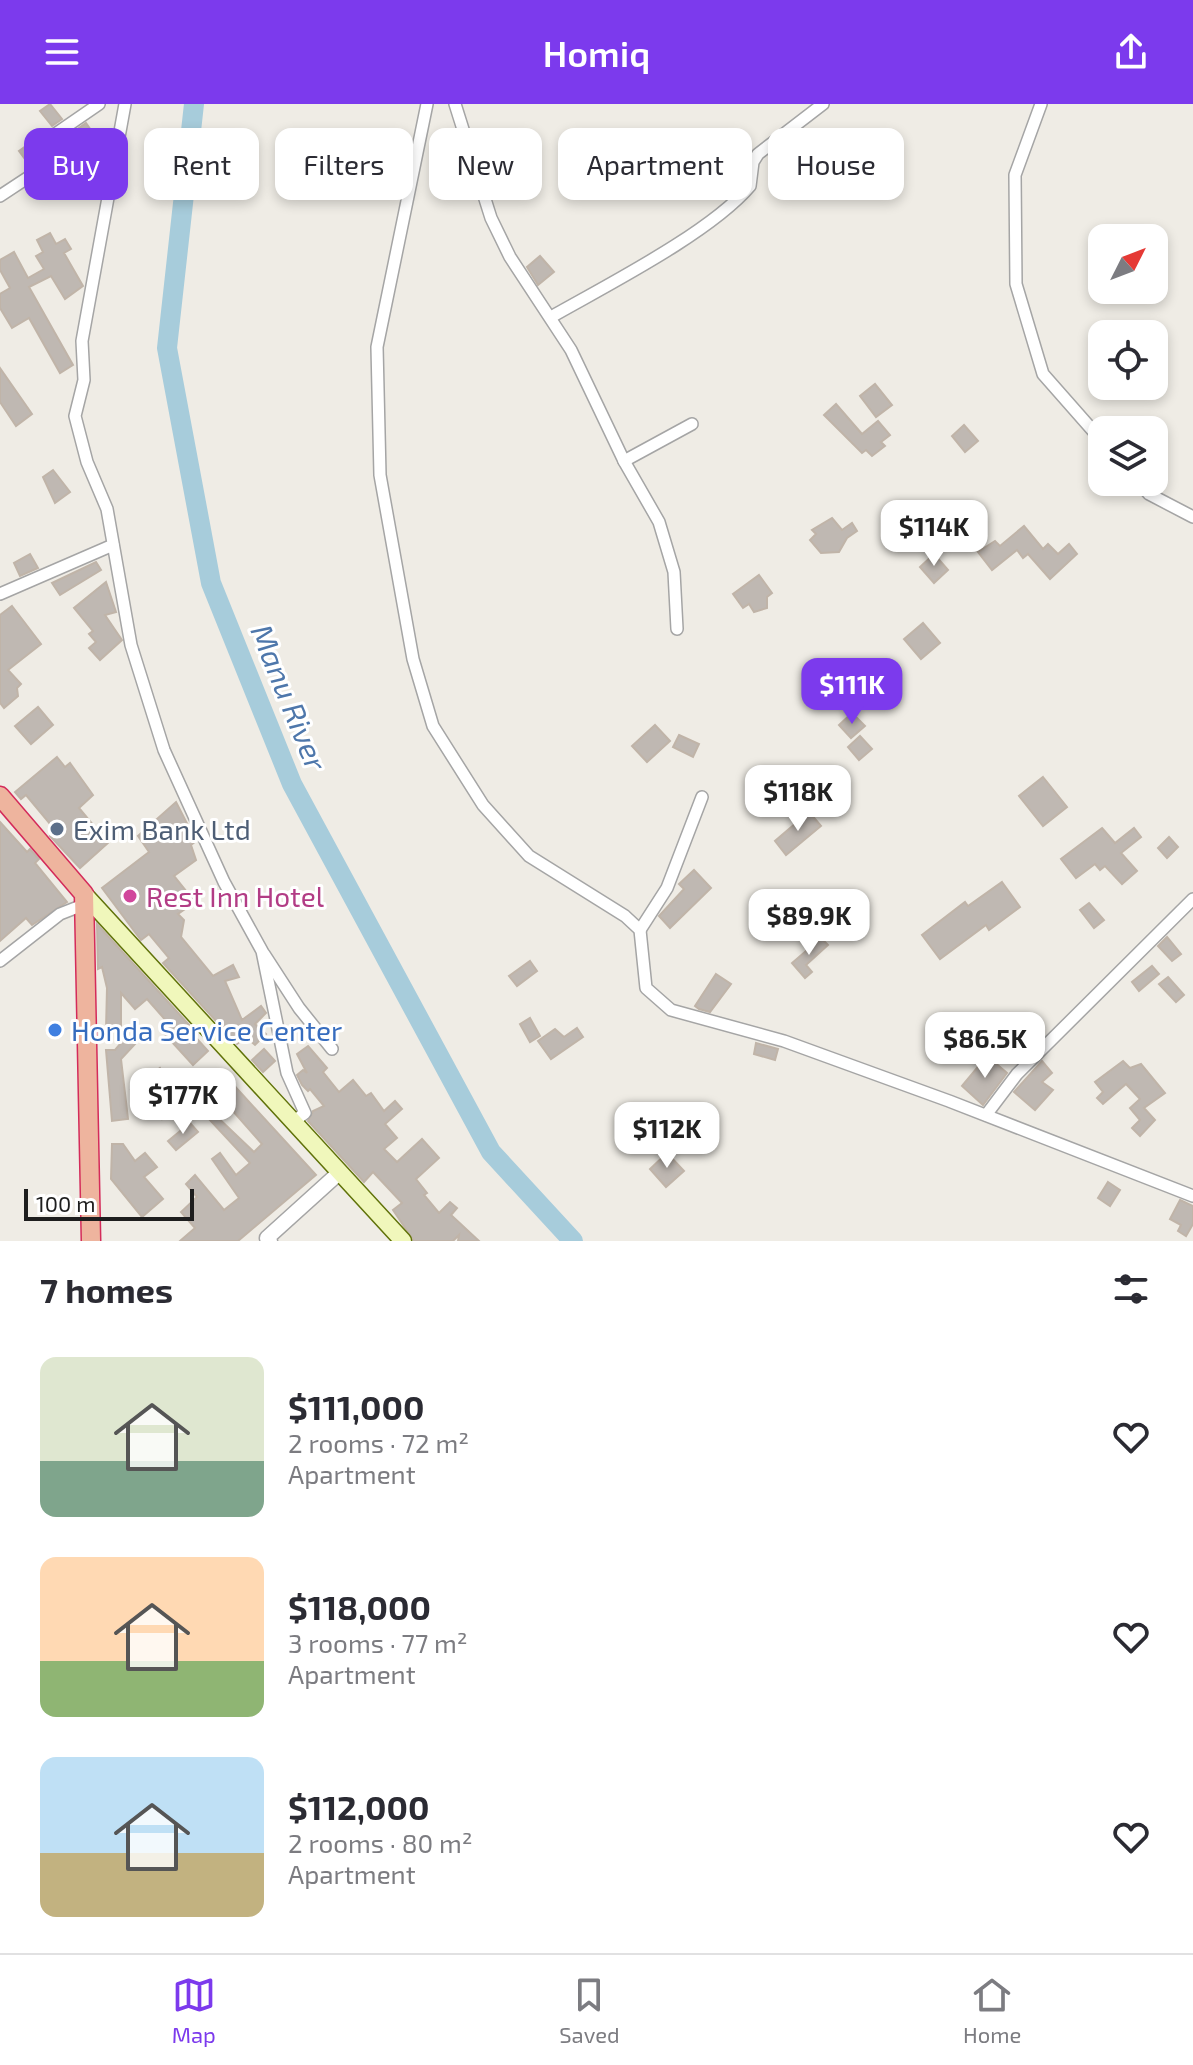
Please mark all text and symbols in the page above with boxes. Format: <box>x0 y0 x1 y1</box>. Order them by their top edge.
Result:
icon: menu <box>40 30 84 74</box>
icon: share <box>1109 30 1153 74</box>
text: Homiq <box>543 31 650 74</box>
chip: Buy <box>24 128 128 200</box>
chip: Rent <box>144 128 259 200</box>
chip: Filters <box>275 128 413 200</box>
chip: New <box>429 128 542 200</box>
chip: Apartment <box>558 128 752 200</box>
chip: House <box>768 128 904 200</box>
north arrow <box>1088 224 1168 304</box>
map controls <box>1088 224 1168 496</box>
button: locate <box>1088 320 1168 400</box>
button: layers <box>1088 416 1168 496</box>
pin: $114K <box>878 500 990 568</box>
text: $114K <box>899 510 969 541</box>
water label: Manu River <box>244 619 336 776</box>
pin: $111K <box>796 658 908 726</box>
text: $111K <box>819 668 885 699</box>
pin: $118K <box>742 765 854 833</box>
text: $118K <box>763 775 833 806</box>
place label: Exim Bank Ltd <box>73 812 251 846</box>
marker: Exim Bank Ltd <box>48 820 66 838</box>
place label: Rest Inn Hotel <box>146 879 325 913</box>
marker: Rest Inn Hotel <box>121 887 139 905</box>
pin: $89.9K <box>744 889 874 957</box>
text: $89.9K <box>767 899 851 930</box>
pin: $86.5K <box>920 1012 1050 1080</box>
place label: Honda Service Center <box>71 1013 342 1047</box>
marker: Honda Service Center <box>46 1021 64 1039</box>
text: $86.5K <box>943 1022 1027 1053</box>
pin: $177K <box>127 1068 239 1136</box>
text: $177K <box>148 1078 218 1109</box>
pin: $112K <box>611 1102 723 1170</box>
text: $112K <box>632 1112 702 1143</box>
scale bar <box>24 1185 194 1221</box>
text: 100 m <box>36 1190 95 1216</box>
icon: filters <box>1109 1267 1153 1311</box>
text: 7 homes <box>40 1269 173 1310</box>
text: $111,000 <box>288 1386 424 1427</box>
icon: home <box>104 1389 200 1485</box>
icon: heart <box>1109 1415 1153 1459</box>
text: 2 rooms · 72 m² <box>288 1427 469 1458</box>
text: Apartment <box>288 1458 416 1489</box>
text: $118,000 <box>288 1586 431 1627</box>
icon: home <box>104 1589 200 1685</box>
icon: heart <box>1109 1615 1153 1659</box>
text: 3 rooms · 77 m² <box>288 1627 468 1658</box>
text: Apartment <box>288 1658 416 1689</box>
text: $112,000 <box>288 1786 429 1827</box>
icon: home <box>104 1789 200 1885</box>
icon: heart <box>1109 1815 1153 1859</box>
text: 2 rooms · 80 m² <box>288 1827 473 1858</box>
text: Apartment <box>288 1858 416 1889</box>
tab: Map <box>172 1973 216 2047</box>
tab: Saved <box>559 1973 620 2047</box>
tab: Home <box>963 1973 1021 2047</box>

